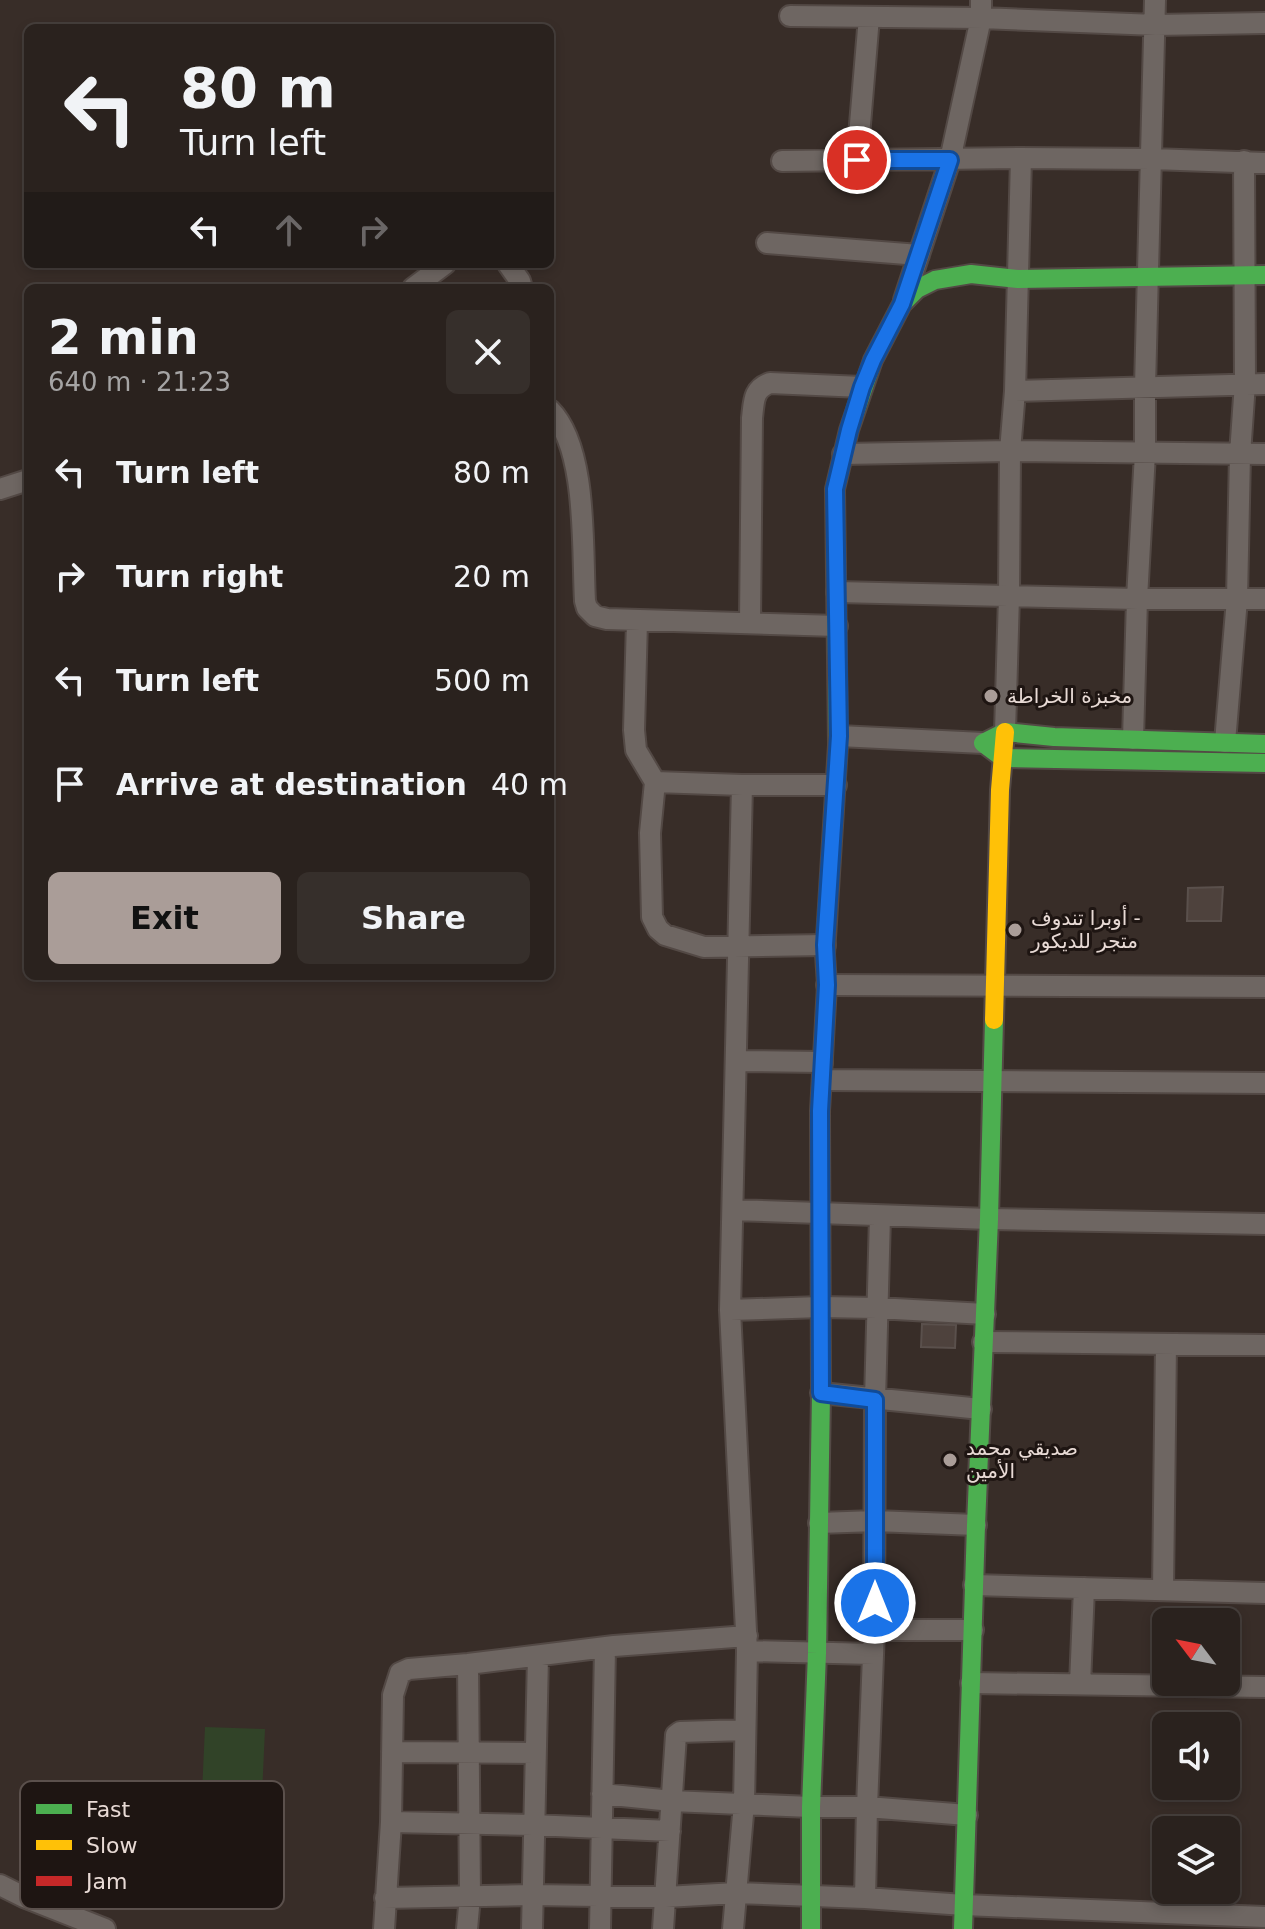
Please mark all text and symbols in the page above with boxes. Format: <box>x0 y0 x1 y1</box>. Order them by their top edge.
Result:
text: 80 m <box>180 55 336 120</box>
icon: left <box>48 56 152 160</box>
text: Turn left <box>180 122 326 163</box>
pin <box>823 126 891 194</box>
icon: arrive <box>835 138 879 182</box>
icon: left <box>183 208 227 252</box>
icon: ahead <box>267 208 311 252</box>
icon: right <box>351 208 395 252</box>
text: 2 min <box>48 309 199 365</box>
button: close <box>446 310 530 394</box>
text: 640 m · 21:23 <box>48 367 231 397</box>
icon: left <box>48 450 92 494</box>
text: Turn left <box>116 455 259 490</box>
text: 80 m <box>453 455 530 490</box>
icon: right <box>48 554 92 598</box>
text: Turn right <box>116 559 283 594</box>
text: 20 m <box>453 559 530 594</box>
icon: left <box>48 658 92 702</box>
text: Turn left <box>116 663 259 698</box>
text: 500 m <box>434 663 530 698</box>
place label: مخبزة الخراطة <box>1007 684 1132 708</box>
marker: مخبزة الخراطة <box>982 687 1000 705</box>
icon: arrive <box>48 762 92 806</box>
text: Arrive at destination <box>116 767 467 802</box>
text: 40 m <box>491 767 568 802</box>
button: Exit <box>48 872 281 964</box>
button: Share <box>297 872 530 964</box>
place label: أوبرا تندوف - متجر للديكور <box>1030 905 1141 953</box>
marker: أوبرا تندوف - متجر للديكور <box>1006 921 1024 939</box>
place label: صديقي محمد الأمين <box>966 1436 1078 1483</box>
marker: صديقي محمد الأمين <box>941 1451 959 1469</box>
position arrow <box>833 1561 917 1645</box>
north arrow <box>1152 1608 1240 1696</box>
map controls <box>1152 1608 1240 1904</box>
button: sound <box>1152 1712 1240 1800</box>
legend <box>20 1781 284 1909</box>
text: Fast <box>86 1797 131 1822</box>
button: layers <box>1152 1816 1240 1904</box>
text: Slow <box>86 1833 138 1858</box>
text: Jam <box>84 1869 127 1894</box>

